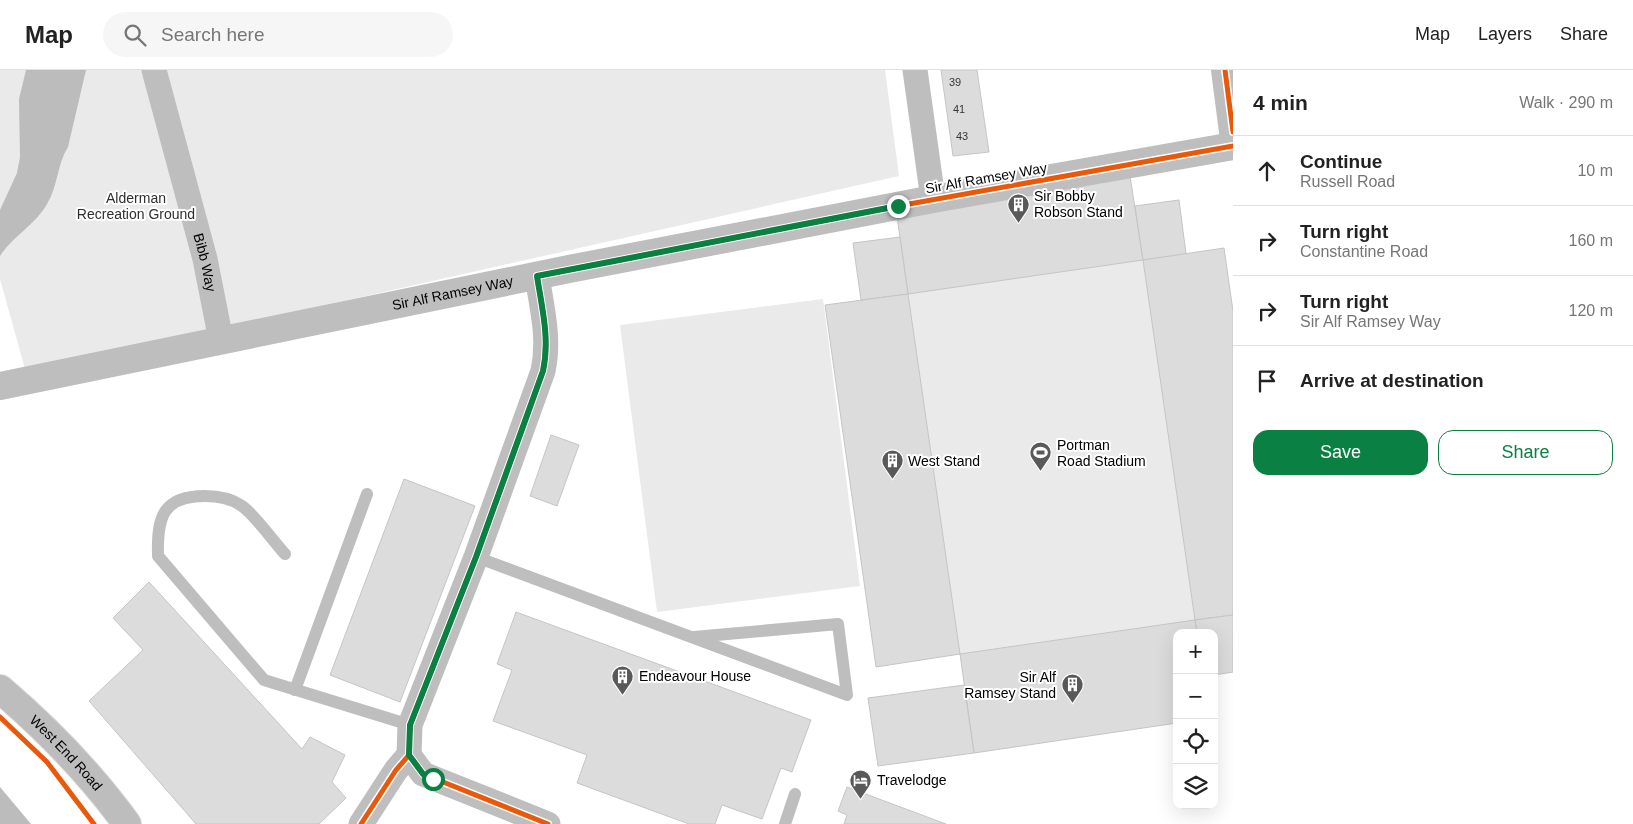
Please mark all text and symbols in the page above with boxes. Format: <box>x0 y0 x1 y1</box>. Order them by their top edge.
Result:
search box <box>103 12 453 57</box>
text: Map <box>25 21 73 48</box>
icon: search <box>121 21 149 49</box>
text: Search here <box>161 24 265 45</box>
text: Map <box>1415 24 1450 44</box>
text: Layers <box>1478 24 1532 44</box>
text: Share <box>1560 24 1608 44</box>
house number: 39 <box>949 76 961 88</box>
text: 4 min <box>1253 91 1308 114</box>
text: Walk · 290 m <box>1519 94 1613 111</box>
house number: 41 <box>953 103 965 115</box>
house number: 43 <box>956 130 968 142</box>
text: Continue <box>1300 151 1382 172</box>
icon: ahead <box>1253 157 1281 185</box>
street label: Sir Alf Ramsey Way <box>924 159 1048 197</box>
text: 10 m <box>1577 162 1613 179</box>
text: Russell Road <box>1300 173 1395 190</box>
place label: Sir Bobby Robson Stand <box>1034 188 1123 220</box>
park label: Alderman Recreation Ground <box>77 190 195 222</box>
building icon: Sir Bobby Robson Stand <box>1006 192 1030 223</box>
route end <box>887 195 910 218</box>
text: Turn right <box>1300 221 1388 242</box>
icon: right <box>1253 227 1281 255</box>
street label: Bibb Way <box>190 231 219 293</box>
text: 160 m <box>1569 232 1613 249</box>
text: Constantine Road <box>1300 243 1428 260</box>
street label: Sir Alf Ramsey Way <box>391 273 515 313</box>
text: Turn right <box>1300 291 1388 312</box>
icon: right <box>1253 297 1281 325</box>
text: 120 m <box>1569 302 1613 319</box>
text: Sir Alf Ramsey Way <box>1300 313 1441 330</box>
icon: arrive <box>1253 367 1281 395</box>
text: Arrive at destination <box>1300 370 1484 391</box>
button: Save <box>1253 430 1428 475</box>
button: Share <box>1438 430 1613 475</box>
place label: Portman Road Stadium <box>1057 437 1146 469</box>
sports icon: Portman Road Stadium <box>1029 441 1053 472</box>
building icon: West Stand <box>880 449 904 480</box>
place label: West Stand <box>908 453 980 469</box>
map controls <box>1173 629 1218 809</box>
button: + <box>1173 629 1218 674</box>
building icon: Endeavour House <box>611 664 635 695</box>
place label: Endeavour House <box>639 668 751 684</box>
place label: Sir Alf Ramsey Stand <box>964 669 1056 701</box>
building icon: Sir Alf Ramsey Stand <box>1060 673 1084 704</box>
button: − <box>1173 674 1218 719</box>
street label: West End Road <box>27 712 106 794</box>
button: locate <box>1173 719 1218 764</box>
button: layers <box>1173 764 1218 809</box>
route start <box>422 768 445 791</box>
hotel icon: Travelodge <box>849 768 873 799</box>
place label: Travelodge <box>877 772 947 788</box>

